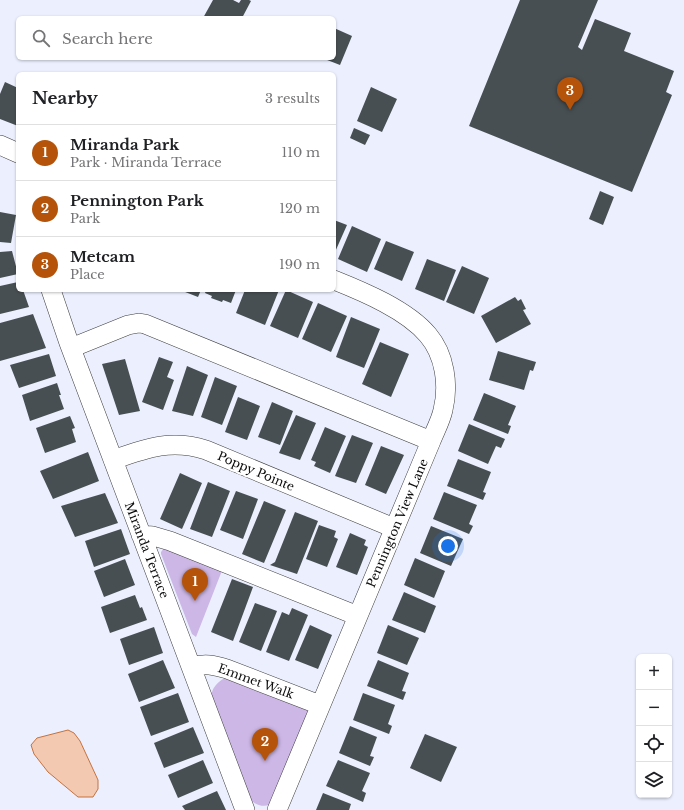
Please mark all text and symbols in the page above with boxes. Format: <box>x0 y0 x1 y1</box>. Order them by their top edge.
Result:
search box <box>16 16 336 60</box>
icon: search <box>30 27 52 49</box>
text: Search here <box>62 29 153 48</box>
pin: 3 <box>557 77 583 110</box>
text: Nearby <box>32 88 98 109</box>
text: 3 results <box>265 90 320 107</box>
text: Miranda Park <box>70 135 179 154</box>
text: 1 <box>42 144 48 161</box>
text: 110 m <box>281 144 320 161</box>
text: Park · Miranda Terrace <box>70 154 222 171</box>
text: Pennington Park <box>70 191 204 210</box>
text: 2 <box>41 200 49 217</box>
text: 120 m <box>279 200 320 217</box>
text: Park <box>70 210 100 227</box>
text: Metcam <box>70 247 135 266</box>
text: 3 <box>41 256 49 273</box>
text: 190 m <box>279 256 320 273</box>
text: Place <box>70 266 105 283</box>
street label: Poppy Pointe <box>215 448 297 494</box>
street label: Pennington View Lane <box>363 456 431 590</box>
street label: Miranda Terrace <box>122 500 172 600</box>
your location <box>438 536 458 556</box>
pin: 1 <box>182 568 208 601</box>
map controls <box>636 654 672 798</box>
button: + <box>636 654 672 690</box>
street label: Emmet Walk <box>216 660 297 702</box>
button: − <box>636 690 672 726</box>
button: locate <box>636 726 672 762</box>
pin: 2 <box>252 728 278 761</box>
button: layers <box>636 762 672 798</box>

